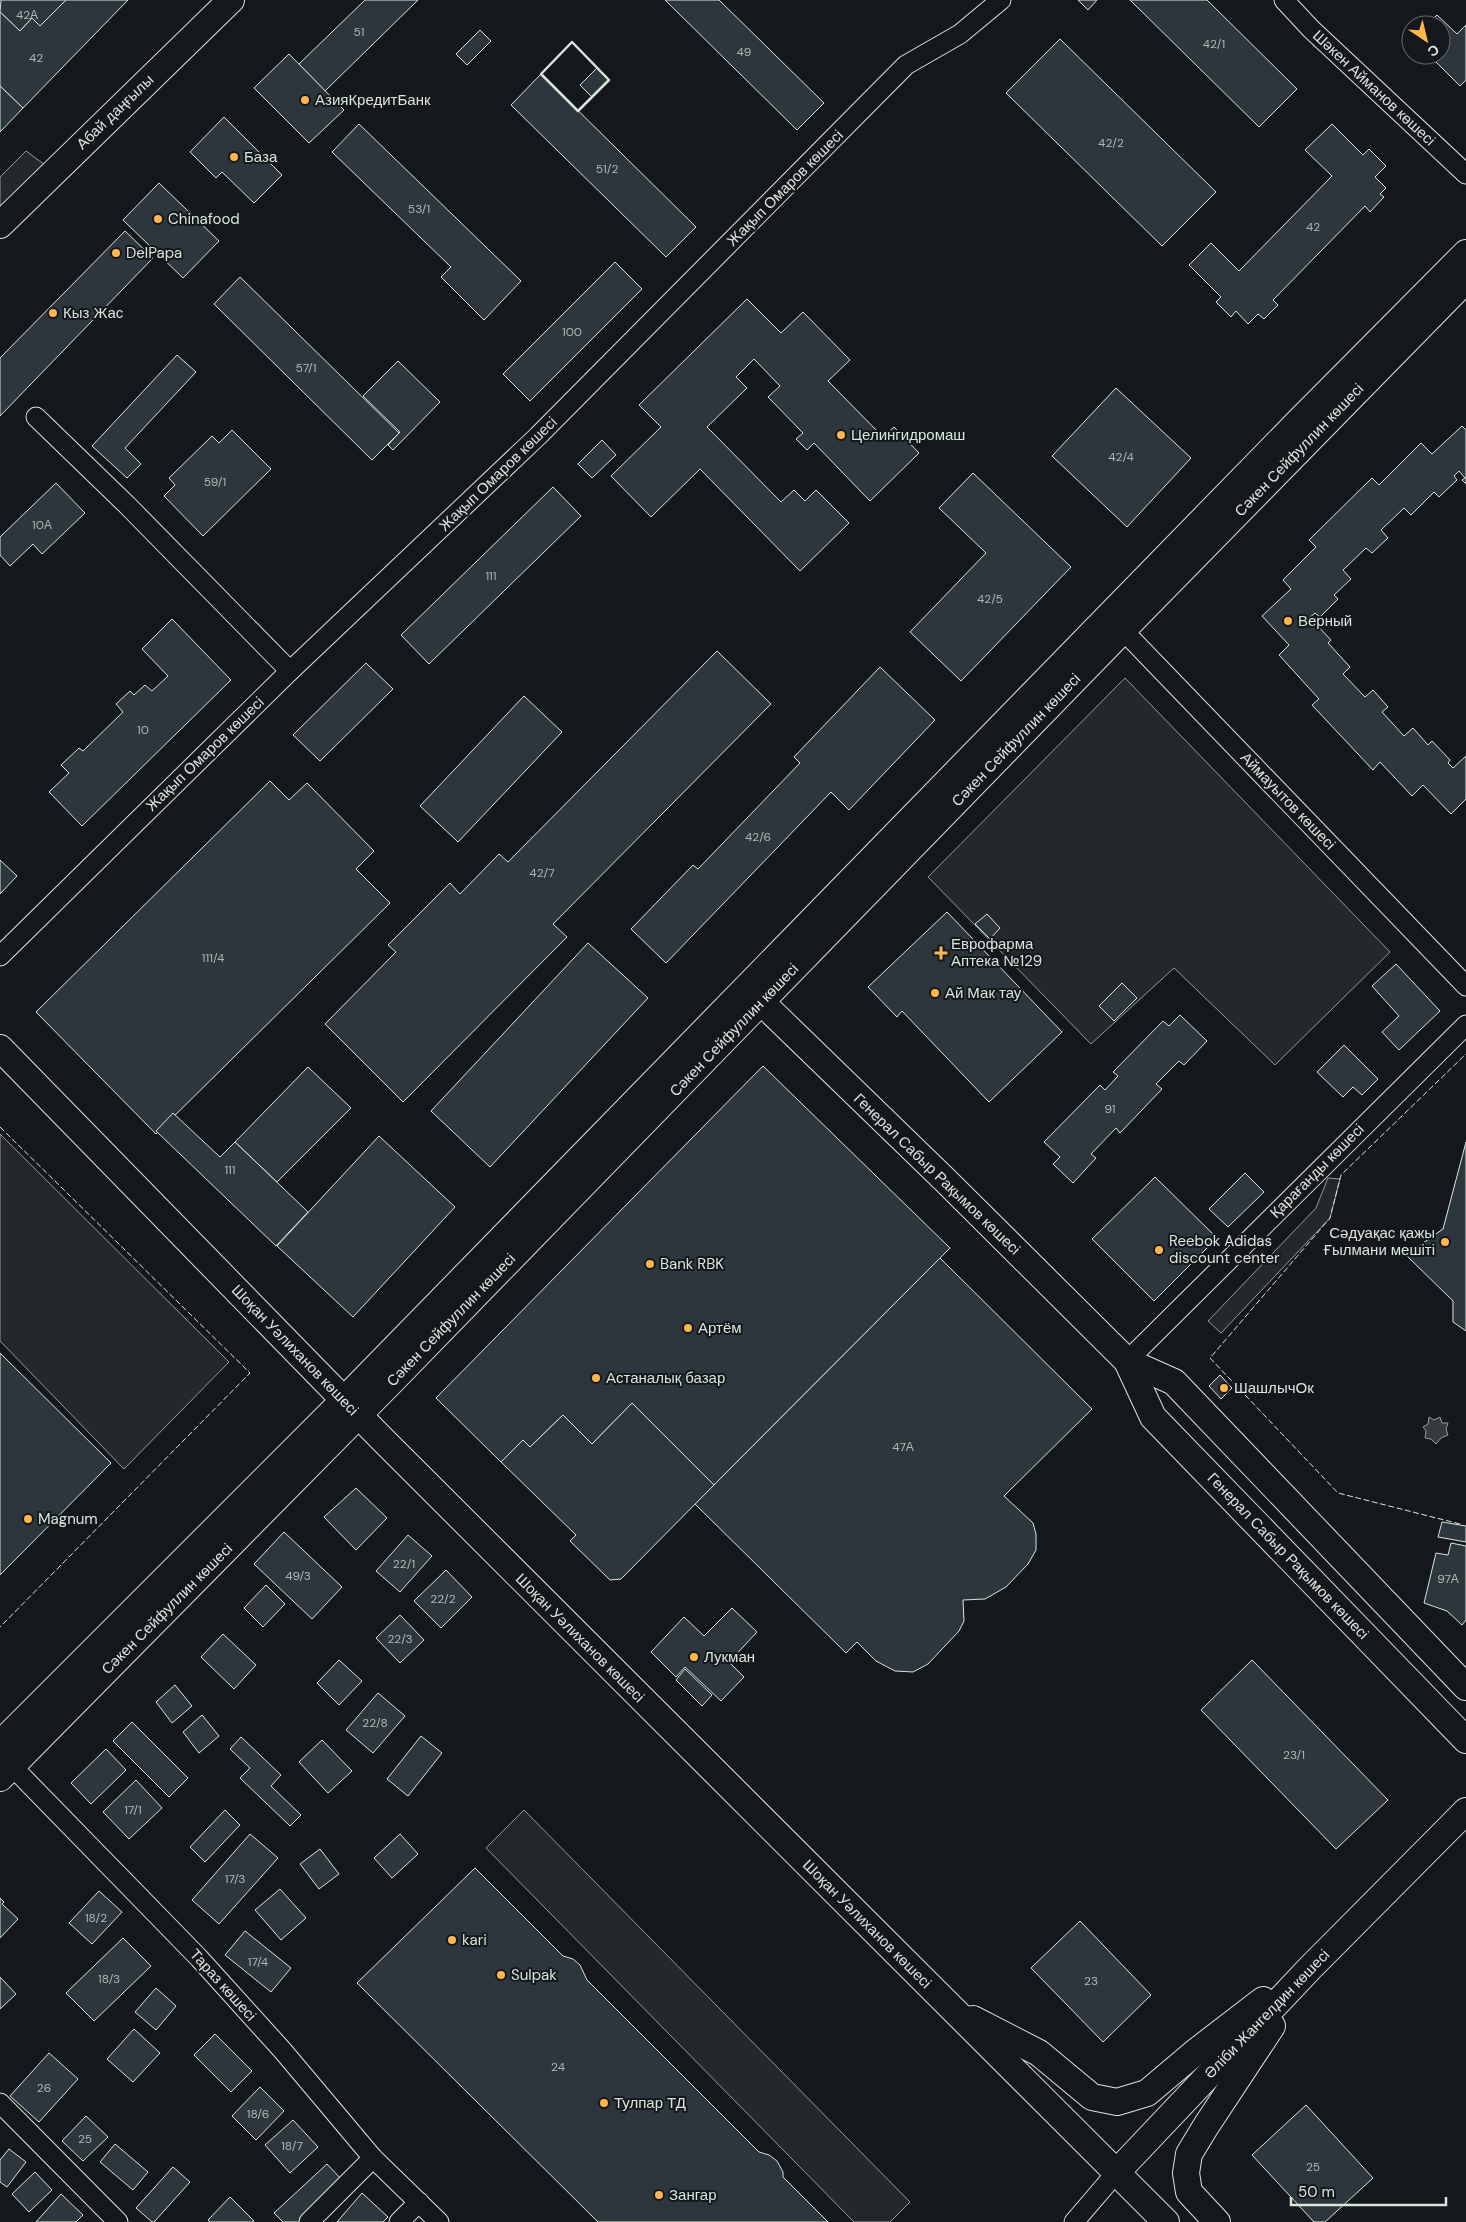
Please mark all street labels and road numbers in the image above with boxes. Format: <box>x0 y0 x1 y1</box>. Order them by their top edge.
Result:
street label: Шәкен Айманов көшесі <box>1308 26 1440 150</box>
street label: Абай даңғылы <box>72 70 158 154</box>
street label: Жақып Омаров көшесі <box>722 125 848 251</box>
street label: Сәкен Сейфуллин көшесі <box>1230 379 1368 521</box>
street label: Жақып Омаров көшесі <box>435 412 561 536</box>
street label: Сәкен Сейфуллин көшесі <box>947 669 1085 811</box>
street label: Жақып Омаров көшесі <box>142 692 268 816</box>
street label: Аймауытов көшесі <box>1236 748 1340 854</box>
street label: Сәкен Сейфуллин көшесі <box>665 959 803 1101</box>
street label: Генерал Сабыр Рақымов көшесі <box>849 1089 1025 1259</box>
street label: Қарағанды көшесі <box>1266 1120 1368 1222</box>
street label: Сәкен Сейфуллин көшесі <box>382 1249 520 1391</box>
street label: Шоқан Уәлиханов көшесі <box>227 1280 363 1420</box>
street label: Генерал Сабыр Рақымов көшесі <box>1203 1468 1373 1644</box>
street label: Сәкен Сейфуллин көшесі <box>97 1539 237 1679</box>
street label: Шоқан Уәлиханов көшесі <box>511 1569 649 1707</box>
street label: Шоқан Уәлиханов көшесі <box>798 1855 936 1993</box>
street label: Тараз көшесі <box>185 1945 261 2025</box>
street label: Әліби Жангелдин көшесі <box>1200 1945 1334 2083</box>

